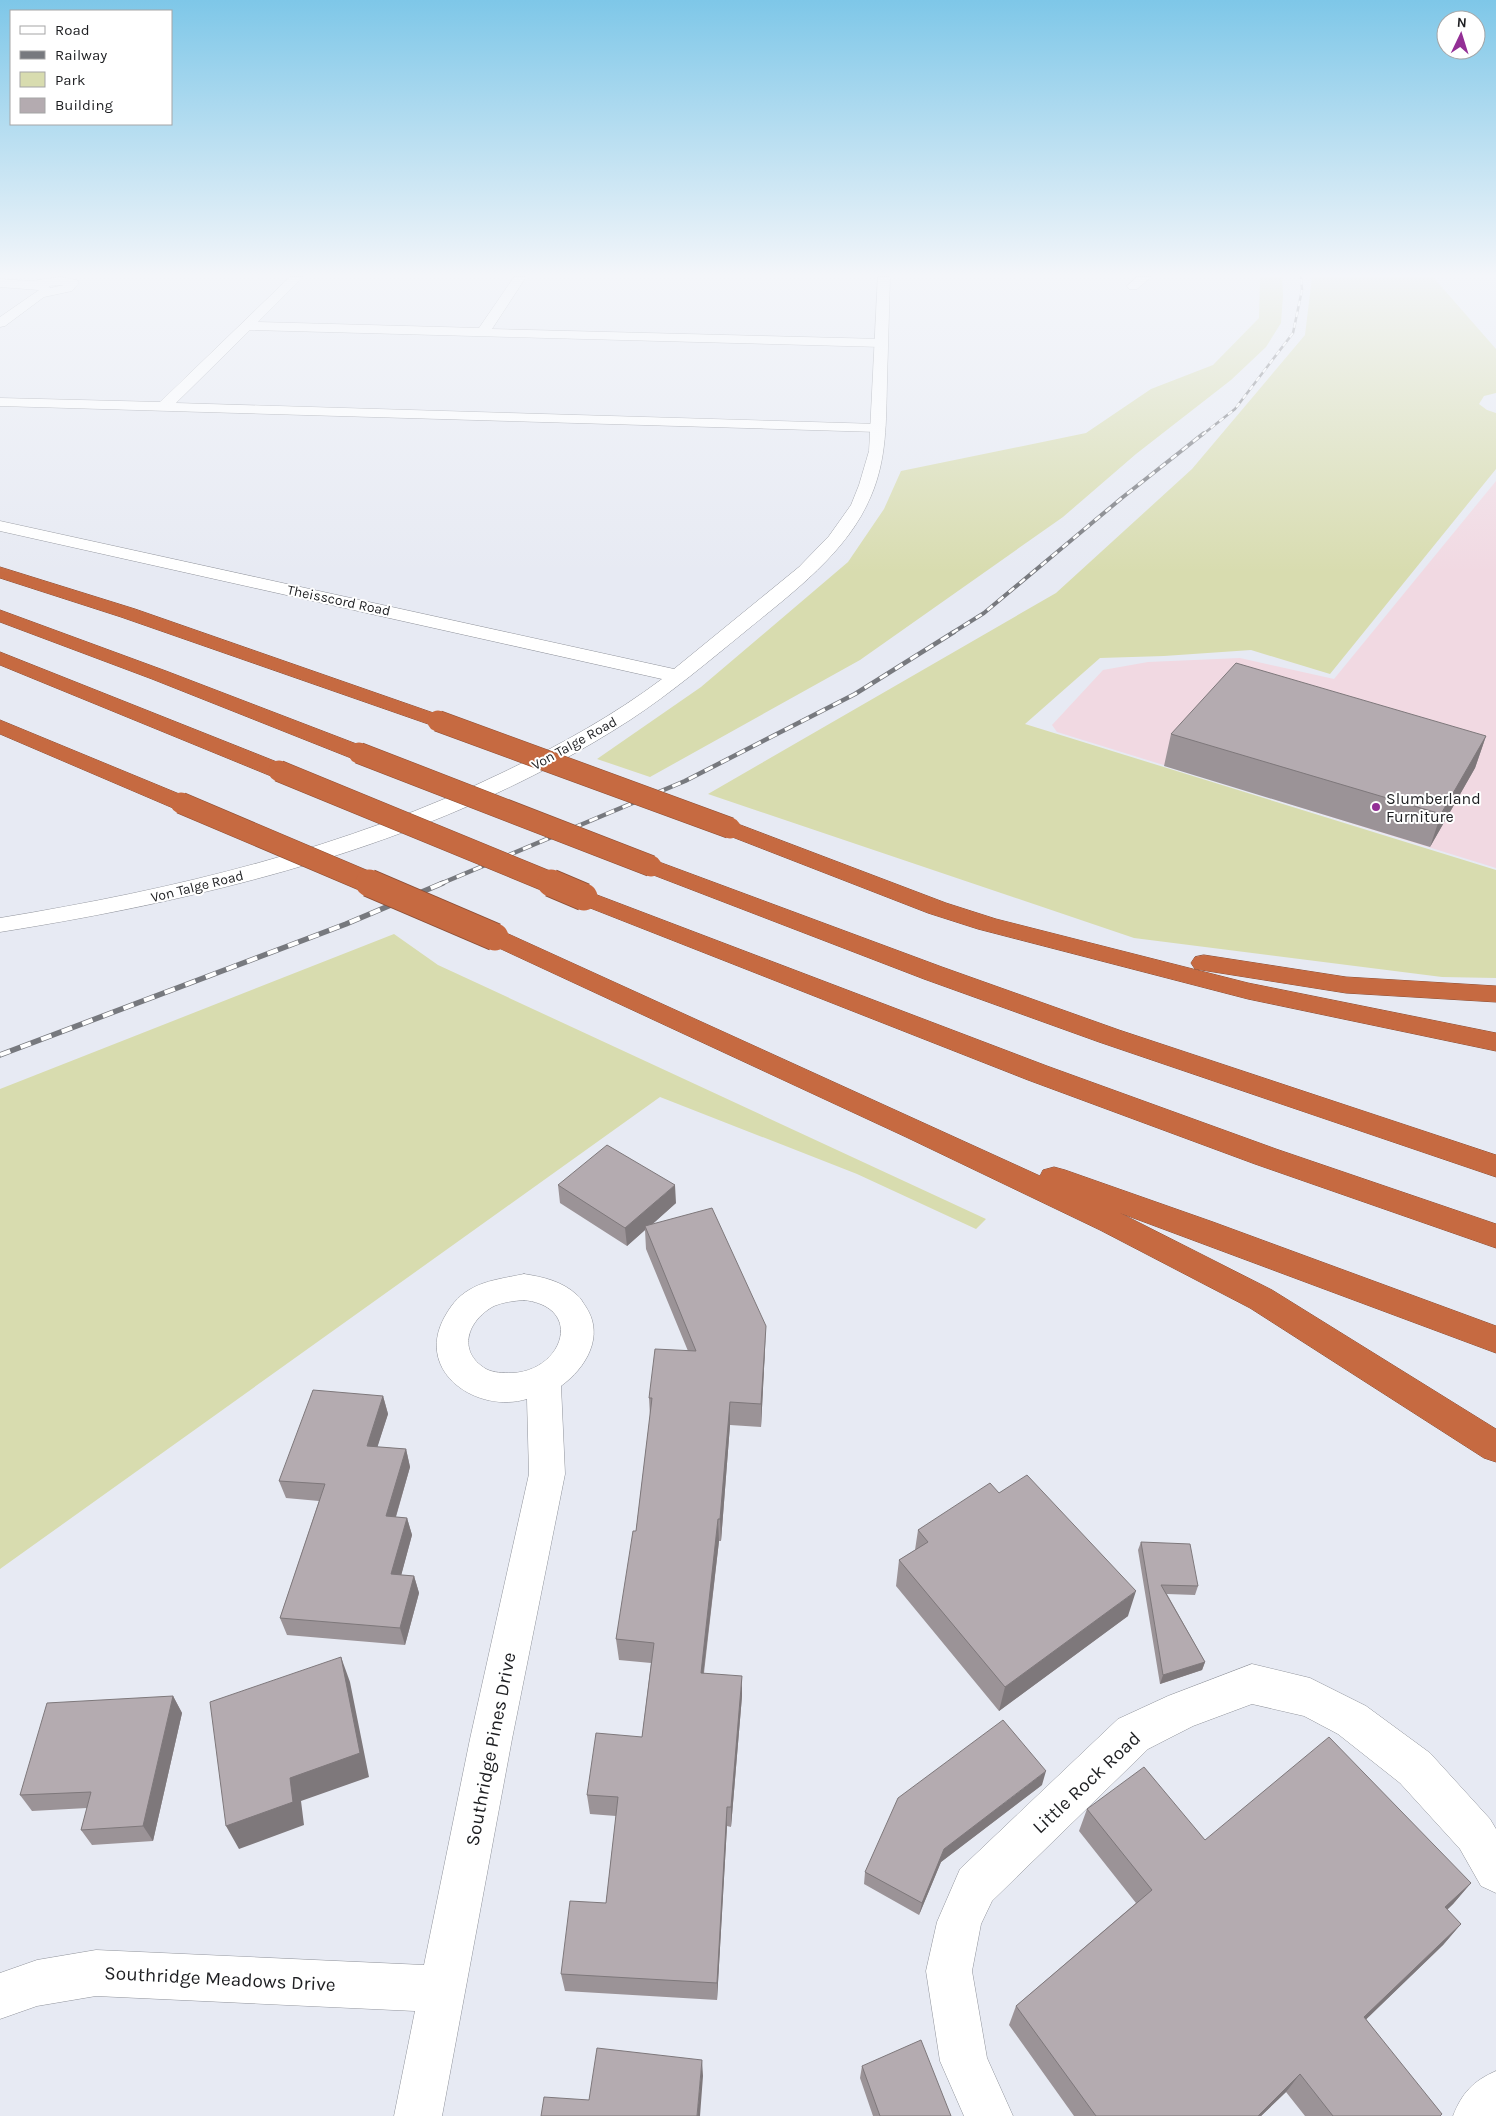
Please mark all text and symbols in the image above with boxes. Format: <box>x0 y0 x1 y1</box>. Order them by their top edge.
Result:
legend <box>10 10 172 125</box>
north arrow <box>1436 10 1486 60</box>
text: N <box>1456 14 1467 31</box>
text: Road <box>55 21 90 39</box>
text: Railway <box>55 46 107 64</box>
text: Park <box>55 71 85 89</box>
text: Building <box>55 96 113 114</box>
street label: Theisscord Road <box>286 581 392 620</box>
street label: Von Talge Road <box>529 713 620 774</box>
place label: Slumberland Furniture <box>1386 789 1481 826</box>
marker: Slumberland Furniture <box>1370 801 1382 813</box>
street label: Von Talge Road <box>149 867 245 906</box>
street label: Southridge Pines Drive <box>461 1650 521 1848</box>
street label: Little Rock Road <box>1028 1727 1145 1838</box>
street label: Southridge Meadows Drive <box>104 1962 336 1996</box>

